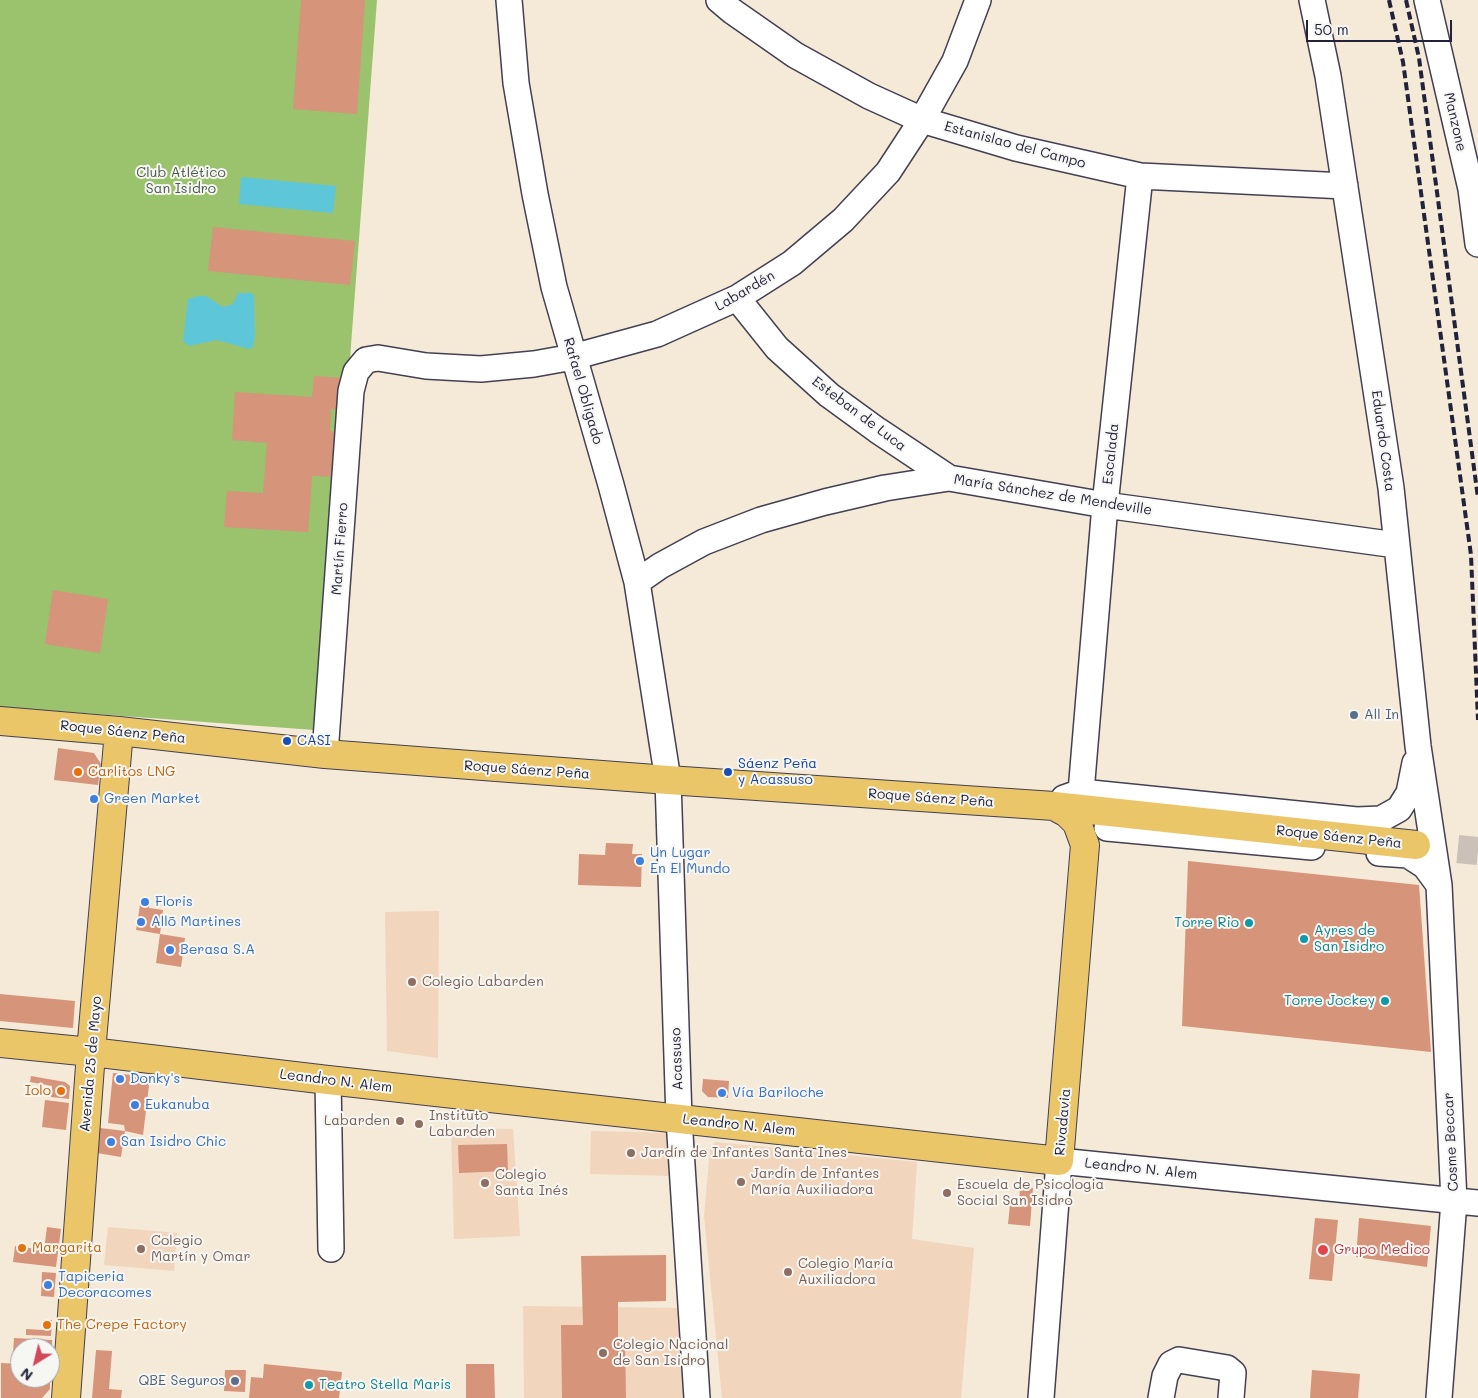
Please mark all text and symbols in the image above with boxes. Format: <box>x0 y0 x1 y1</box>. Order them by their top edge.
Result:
scale bar <box>1308 10 1454 42</box>
text: 50 m <box>1314 19 1349 39</box>
street label: Manzone <box>1440 91 1470 153</box>
street label: Estanislao del Campo <box>942 118 1088 172</box>
park label: Club Atlético San Isidro <box>136 165 226 198</box>
street label: Labardén <box>712 267 778 315</box>
street label: Rafael Obligado <box>560 336 606 446</box>
street label: Esteban de Luca <box>809 373 909 455</box>
street label: Eduardo Costa <box>1368 389 1398 493</box>
street label: Escalada <box>1099 422 1123 486</box>
street label: María Sánchez de Mendeville <box>953 471 1153 519</box>
street label: Martín Fierro <box>328 502 352 596</box>
place label: All In <box>1364 707 1399 723</box>
marker: All In <box>1348 709 1360 721</box>
street label: Roque Sáenz Peña <box>59 717 187 747</box>
place label: CASI <box>297 733 331 749</box>
marker: CASI <box>281 735 293 747</box>
place label: Sáenz Peña y Acassuso <box>738 756 817 789</box>
street label: Roque Sáenz Peña <box>464 757 590 783</box>
place label: Carlitos LNG <box>88 764 175 780</box>
marker: Carlitos LNG <box>72 766 84 778</box>
marker: Sáenz Peña y Acassuso <box>722 766 734 778</box>
street label: Roque Sáenz Peña <box>868 785 994 811</box>
place label: Green Market <box>104 791 200 807</box>
marker: Green Market <box>88 793 100 805</box>
street label: Roque Sáenz Peña <box>1275 822 1403 852</box>
place label: Un Lugar En El Mundo <box>650 845 730 878</box>
marker: Un Lugar En El Mundo <box>634 855 646 867</box>
place label: Floris <box>155 894 193 910</box>
marker: Floris <box>139 896 151 908</box>
place label: Allō Martines <box>151 914 241 930</box>
place label: Torre Rio <box>1174 915 1239 931</box>
marker: Allō Martines <box>135 916 147 928</box>
marker: Torre Rio <box>1243 917 1255 929</box>
place label: Ayres de San Isidro <box>1314 923 1384 956</box>
marker: Ayres de San Isidro <box>1298 933 1310 945</box>
place label: Berasa S.A <box>180 942 255 958</box>
marker: Berasa S.A <box>164 944 176 956</box>
place label: Colegio Labarden <box>422 974 544 990</box>
marker: Colegio Labarden <box>406 976 418 988</box>
place label: Torre Jockey <box>1284 993 1375 1009</box>
street label: Avenida 25 de Mayo <box>77 995 105 1133</box>
marker: Torre Jockey <box>1379 995 1391 1007</box>
street label: Acassuso <box>668 1027 686 1091</box>
street label: Leandro N. Alem <box>279 1066 393 1096</box>
place label: Donky's <box>130 1071 180 1087</box>
marker: Donky's <box>114 1073 126 1085</box>
place label: Iolo <box>25 1083 51 1099</box>
marker: Iolo <box>55 1085 67 1097</box>
place label: Vía Bariloche <box>732 1085 824 1101</box>
marker: Vía Bariloche <box>716 1087 728 1099</box>
street label: Rivadavia <box>1052 1088 1074 1156</box>
street label: Cosme Beccar <box>1440 1092 1462 1192</box>
place label: Eukanuba <box>145 1097 210 1113</box>
marker: Eukanuba <box>129 1099 141 1111</box>
place label: Instituto Labarden <box>429 1108 495 1140</box>
street label: Leandro N. Alem <box>682 1111 796 1139</box>
place label: Labarden <box>324 1113 390 1129</box>
marker: Labarden <box>394 1115 406 1127</box>
marker: Instituto Labarden <box>413 1118 425 1130</box>
place label: San Isidro Chic <box>121 1134 226 1150</box>
marker: San Isidro Chic <box>105 1136 117 1148</box>
place label: Jardín de Infantes Santa Ines <box>641 1145 847 1161</box>
marker: Jardín de Infantes Santa Ines <box>625 1147 637 1159</box>
street label: Leandro N. Alem <box>1084 1155 1198 1183</box>
place label: Jardín de Infantes María Auxiliadora <box>751 1166 879 1198</box>
place label: Colegio Santa Inés <box>495 1167 568 1200</box>
marker: Jardín de Infantes María Auxiliadora <box>735 1176 747 1188</box>
marker: Colegio Santa Inés <box>479 1177 491 1189</box>
place label: Escuela de Psicologia Social San Isidro <box>957 1177 1104 1210</box>
marker: Escuela de Psicologia Social San Isidro <box>941 1187 953 1199</box>
place label: Colegio Martín y Omar <box>151 1233 250 1266</box>
place label: Margarita <box>32 1240 102 1256</box>
marker: Margarita <box>16 1242 28 1254</box>
place label: Grupo Medico <box>1334 1242 1430 1258</box>
marker: Colegio Martín y Omar <box>135 1243 147 1255</box>
marker: Grupo Medico <box>1316 1243 1330 1257</box>
place label: Colegio María Auxiliadora <box>798 1256 894 1288</box>
marker: Colegio María Auxiliadora <box>782 1266 794 1278</box>
place label: Tapiceria Decoracomes <box>58 1269 152 1302</box>
marker: Tapiceria Decoracomes <box>42 1279 54 1291</box>
place label: The Crepe Factory <box>57 1317 187 1333</box>
marker: The Crepe Factory <box>41 1319 53 1331</box>
place label: Colegio Nacional de San Isidro <box>613 1337 729 1370</box>
north arrow <box>10 1338 60 1388</box>
marker: Colegio Nacional de San Isidro <box>597 1347 609 1359</box>
text: N <box>17 1364 36 1386</box>
place label: QBE Seguros <box>138 1373 225 1389</box>
marker: QBE Seguros <box>229 1375 241 1387</box>
place label: Teatro Stella Maris <box>319 1377 451 1393</box>
marker: Teatro Stella Maris <box>303 1379 315 1391</box>

